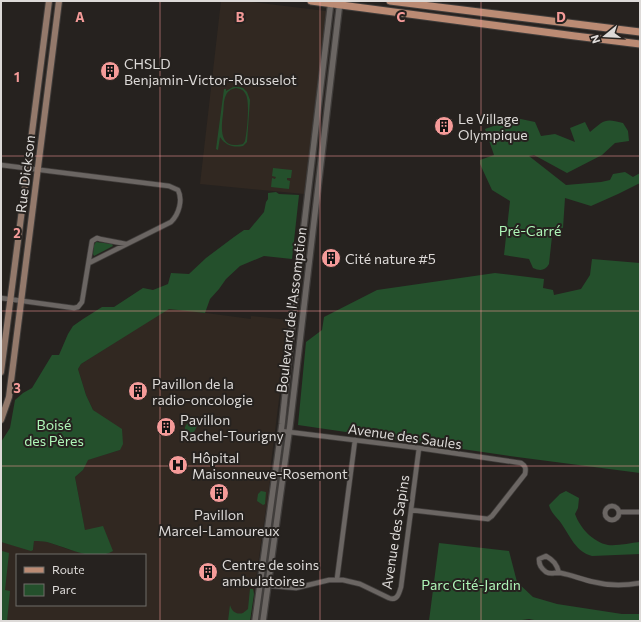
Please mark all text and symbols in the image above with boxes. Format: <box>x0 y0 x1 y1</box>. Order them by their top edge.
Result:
text: A <box>75 9 85 25</box>
text: B <box>236 9 245 25</box>
text: C <box>397 9 406 25</box>
text: D <box>556 9 566 25</box>
north arrow <box>585 16 625 56</box>
text: N <box>588 33 602 45</box>
place label: CHSLD Benjamin-Victor-Rousselot <box>124 55 297 88</box>
building icon: CHSLD Benjamin-Victor-Rousselot <box>99 60 121 82</box>
text: 1 <box>14 69 20 85</box>
place label: Le Village Olympique <box>458 110 528 143</box>
building icon: Le Village Olympique <box>433 115 455 137</box>
street label: Rue Dickson <box>12 134 38 214</box>
park label: Pré-Carré <box>499 222 561 239</box>
text: 2 <box>13 225 21 241</box>
street label: Boulevard de l'Assomption <box>272 226 310 394</box>
building icon: Cité nature #5 <box>320 247 342 269</box>
place label: Cité nature #5 <box>345 250 436 267</box>
place label: Pavillon de la radio-oncologie <box>152 375 253 408</box>
text: 3 <box>13 380 21 396</box>
building icon: Pavillon de la radio-oncologie <box>127 380 149 402</box>
place label: Pavillon Rachel-Tourigny <box>180 411 284 444</box>
park label: Boisé des Pères <box>24 416 84 449</box>
building icon: Pavillon Rachel-Tourigny <box>155 416 177 438</box>
street label: Avenue des Saules <box>347 420 463 452</box>
place label: Hôpital Maisonneuve-Rosemont <box>192 449 348 482</box>
hospital icon: Hôpital Maisonneuve-Rosemont <box>167 454 189 476</box>
street label: Avenue des Sapins <box>378 474 412 590</box>
building icon: Pavillon Marcel-Lamoureux <box>208 482 230 504</box>
place label: Pavillon Marcel-Lamoureux <box>158 506 280 539</box>
legend <box>16 554 146 606</box>
place label: Centre de soins ambulatoires <box>222 556 319 589</box>
building icon: Centre de soins ambulatoires <box>197 561 219 583</box>
text: Route <box>52 562 85 576</box>
park label: Parc Cité-Jardin <box>421 576 521 593</box>
text: Parc <box>52 582 76 596</box>

